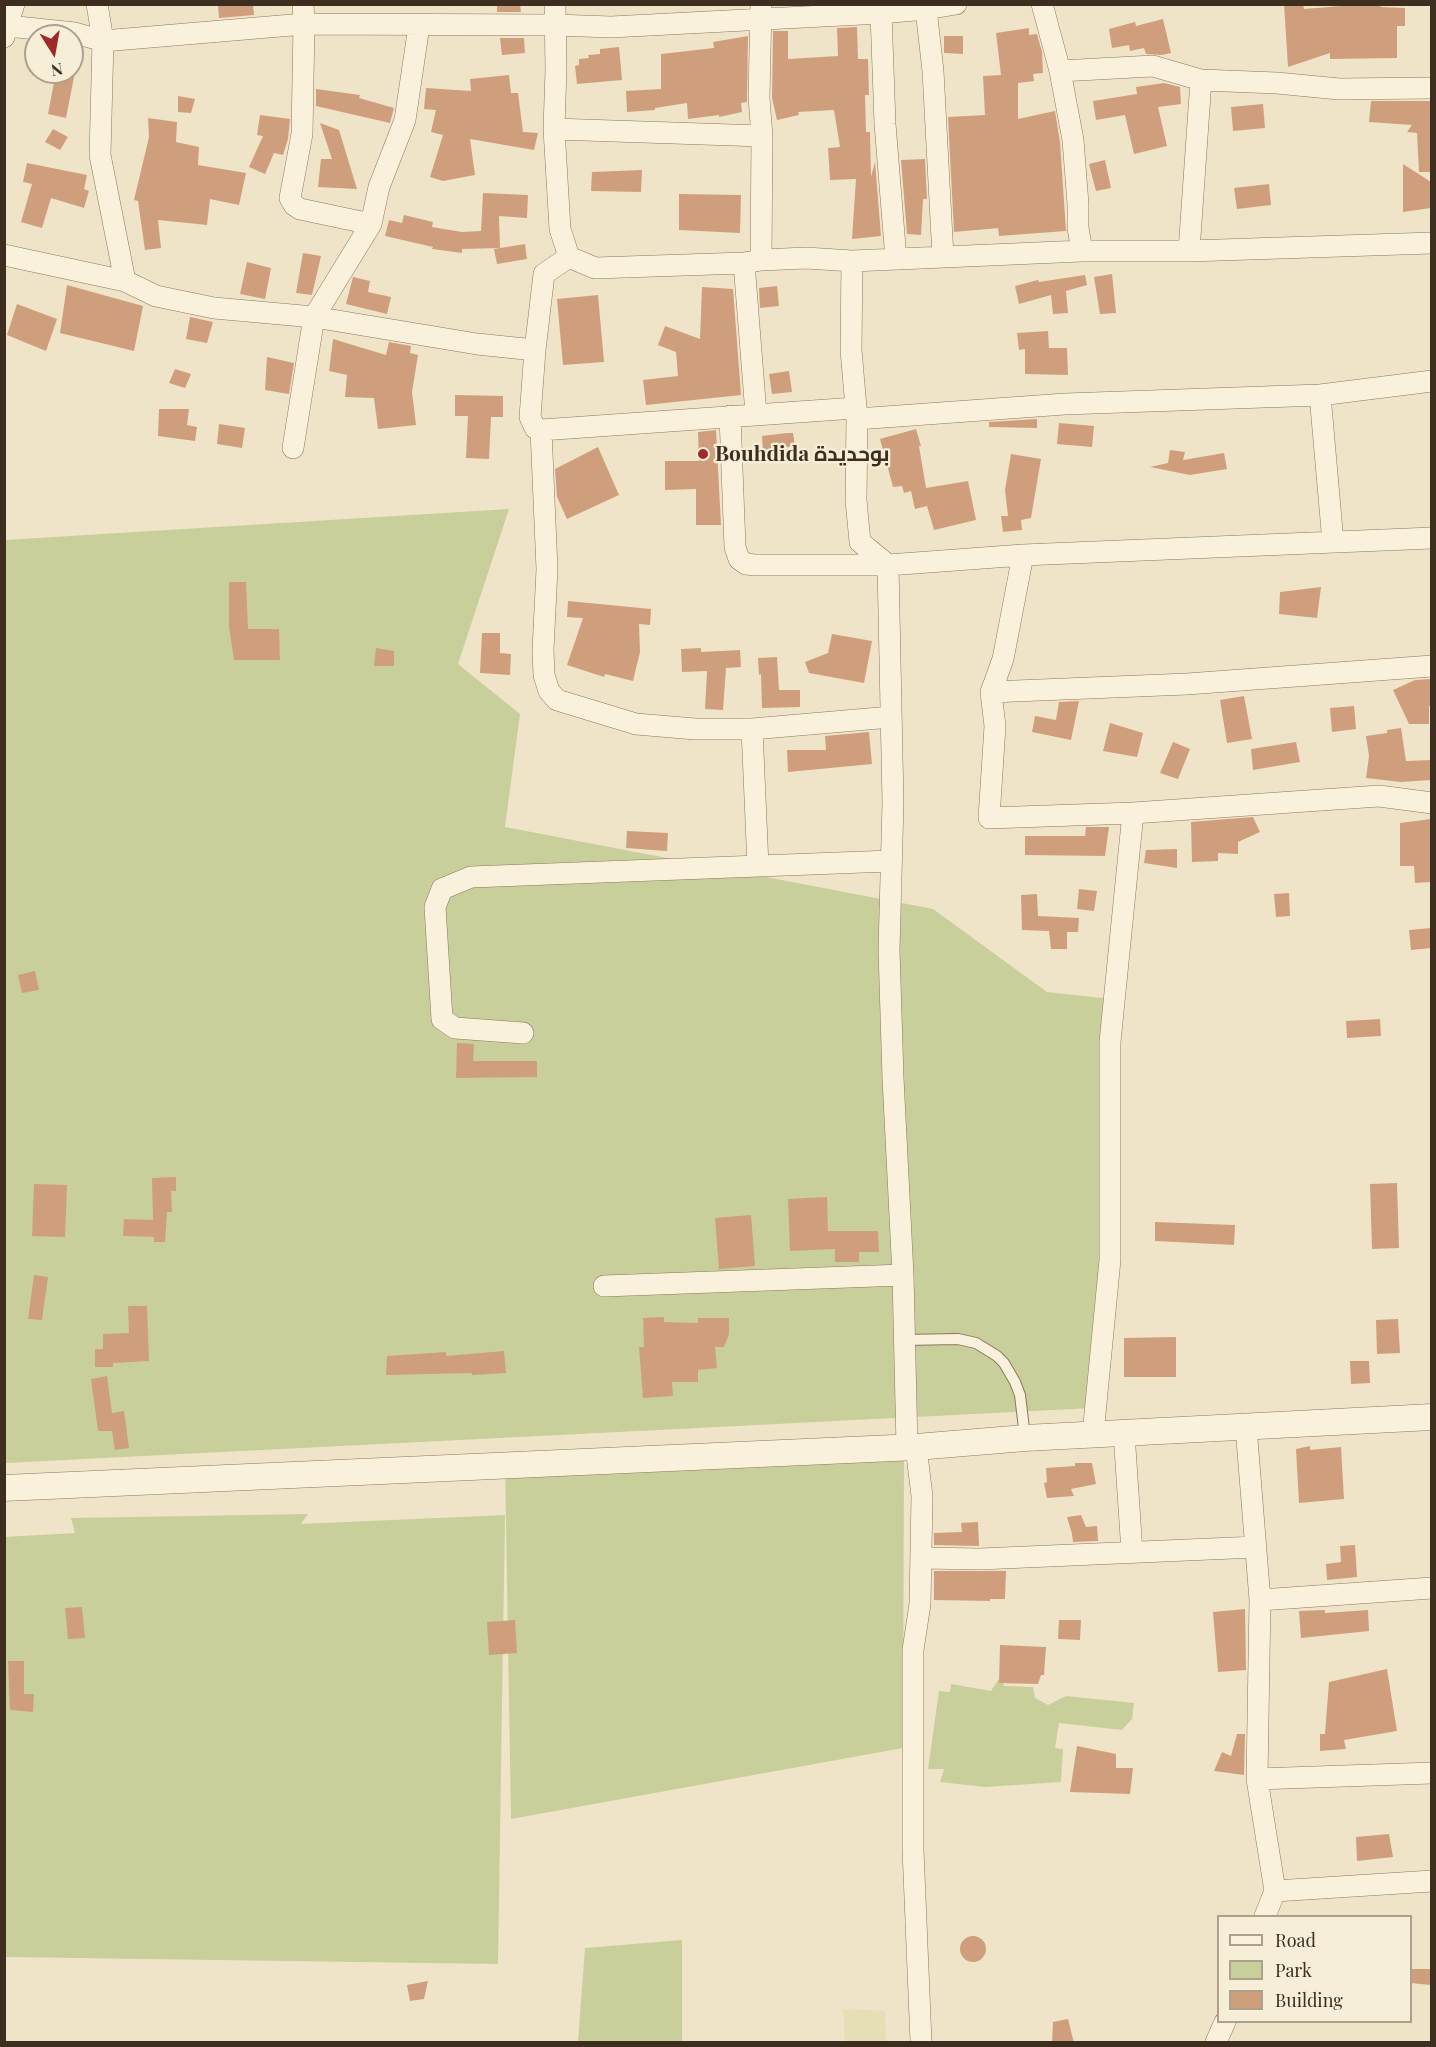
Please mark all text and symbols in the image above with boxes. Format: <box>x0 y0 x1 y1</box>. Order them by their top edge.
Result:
north arrow <box>24 24 84 84</box>
text: N <box>49 59 65 82</box>
place label: Bouhdida بوحديدة <box>715 441 890 467</box>
marker: Bouhdida بوحديدة <box>696 447 710 461</box>
legend <box>1217 1915 1412 2023</box>
text: Road <box>1275 1928 1316 1952</box>
text: Park <box>1275 1958 1312 1982</box>
text: Building <box>1275 1988 1343 2012</box>

